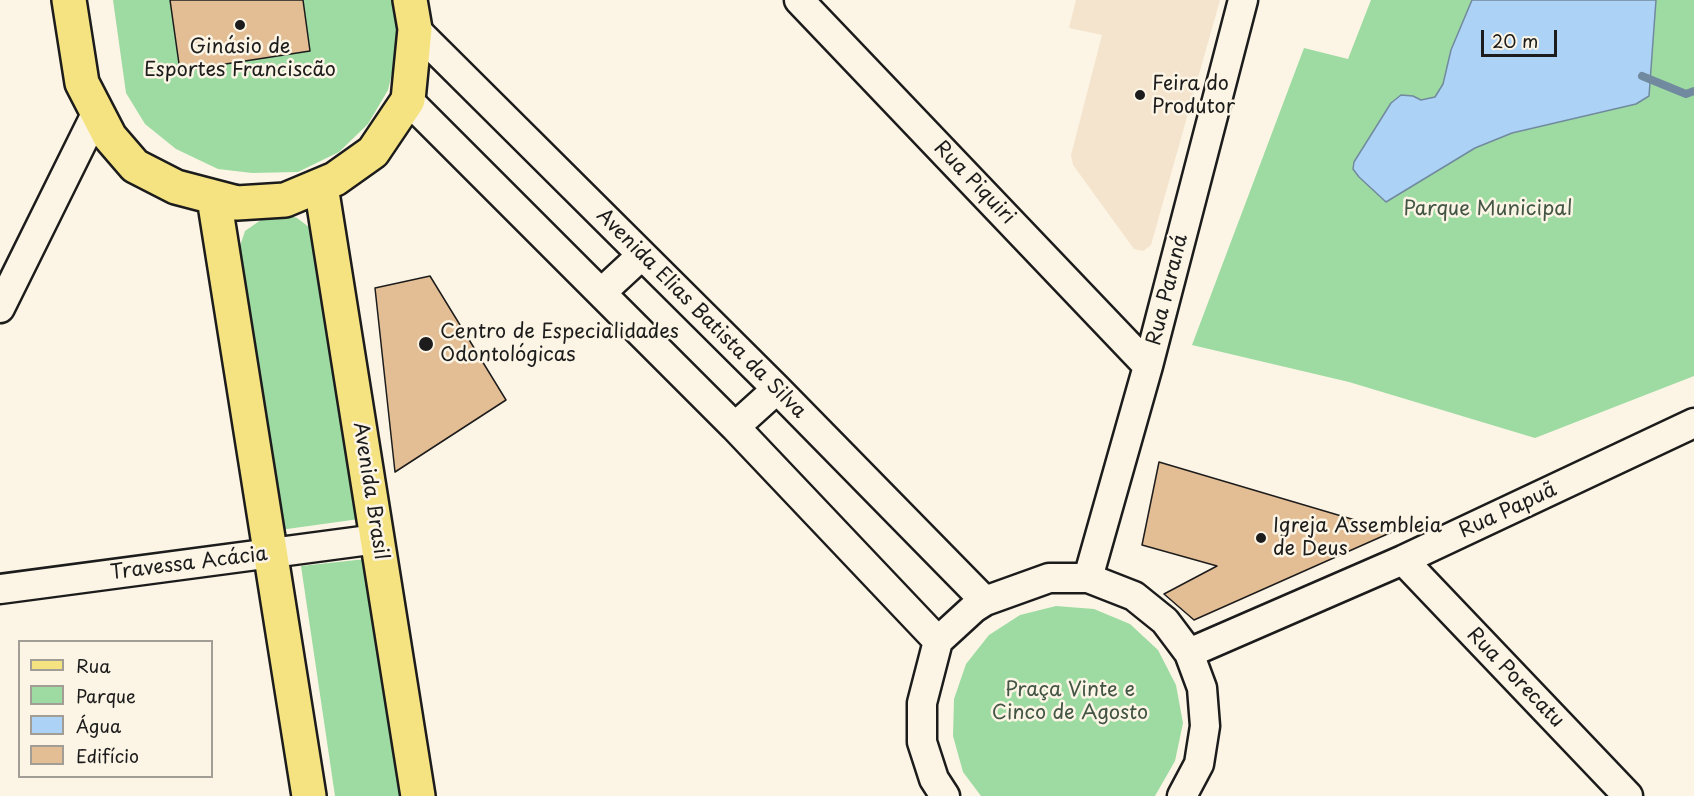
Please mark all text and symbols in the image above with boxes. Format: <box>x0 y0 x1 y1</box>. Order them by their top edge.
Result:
marker: Ginásio de Esportes Franciscão <box>233 18 247 32</box>
scale bar <box>1484 18 1560 56</box>
text: 20 m <box>1492 27 1538 54</box>
place label: Ginásio de Esportes Franciscão <box>144 35 336 82</box>
place label: Feira do Produtor <box>1152 72 1235 119</box>
marker: Feira do Produtor <box>1133 88 1147 102</box>
street label: Rua Piquiri <box>928 136 1020 230</box>
park label: Parque Municipal <box>1404 197 1572 221</box>
street label: Avenida Elias Batista da Silva <box>591 204 811 424</box>
street label: Rua Paraná <box>1143 232 1193 348</box>
place label: Centro de Especialidades Odontológicas <box>440 320 679 367</box>
marker: Centro de Especialidades Odontológicas <box>417 335 435 353</box>
street label: Avenida Brasil <box>347 420 393 562</box>
street label: Rua Papuã <box>1455 478 1561 544</box>
place label: Igreja Assembleia de Deus <box>1273 514 1442 561</box>
marker: Igreja Assembleia de Deus <box>1254 531 1268 545</box>
street label: Travessa Acácia <box>109 542 269 586</box>
street label: Rua Porecatu <box>1461 623 1569 733</box>
legend <box>18 640 213 778</box>
text: Rua <box>76 652 111 679</box>
park label: Praça Vinte e Cinco de Agosto <box>992 678 1148 725</box>
text: Parque <box>76 682 136 709</box>
text: Água <box>76 712 121 739</box>
text: Edifício <box>76 742 139 769</box>

